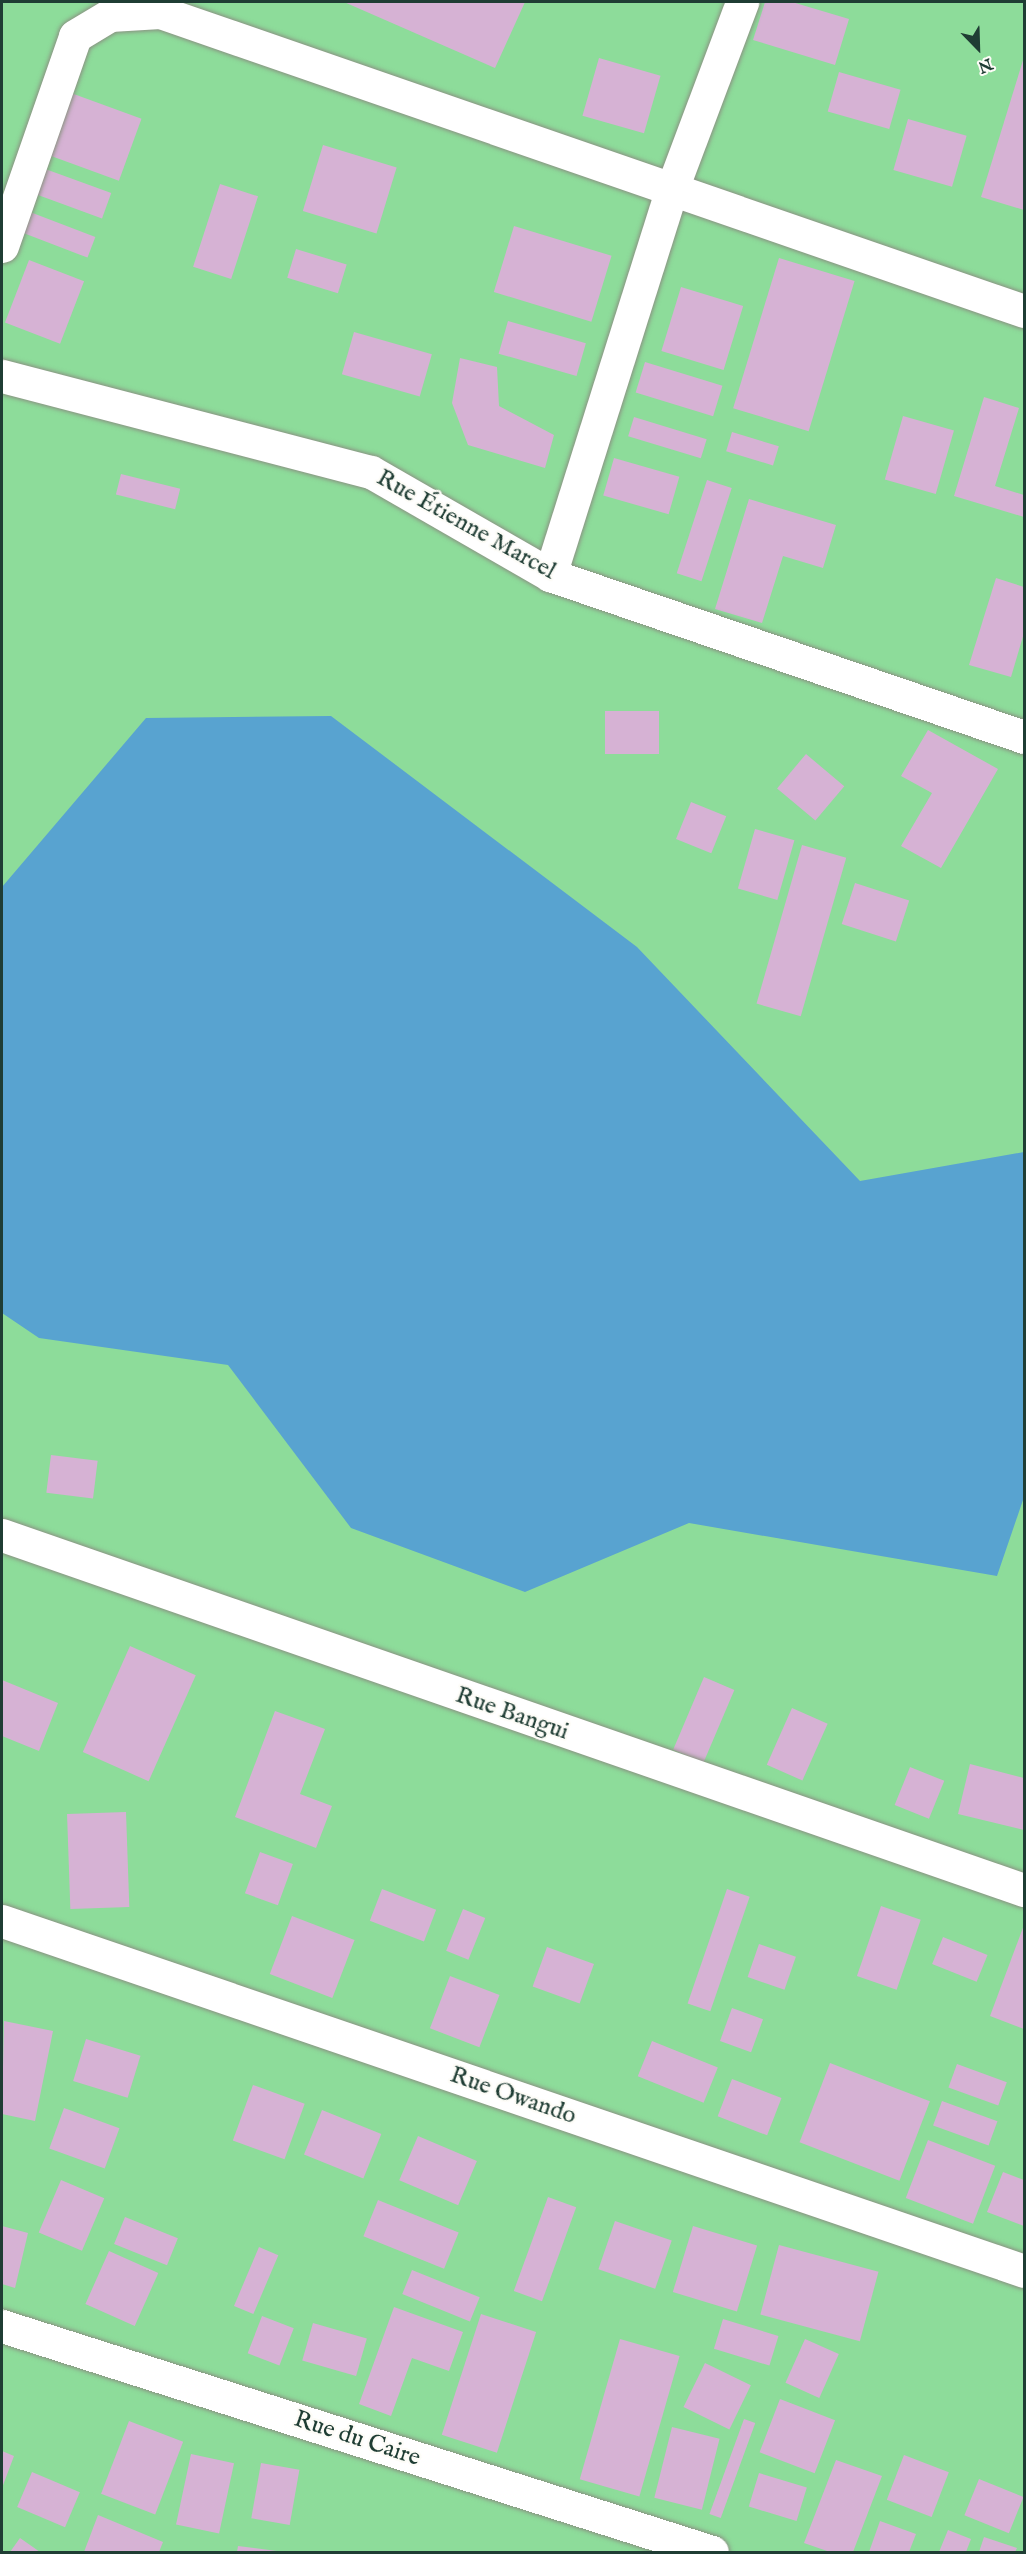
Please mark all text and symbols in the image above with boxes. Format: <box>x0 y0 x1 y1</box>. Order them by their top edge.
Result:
north arrow <box>948 18 1008 78</box>
text: N <box>975 53 995 76</box>
street label: Rue Étienne Marcel <box>371 464 561 586</box>
street label: Rue Bangui <box>452 1681 572 1747</box>
street label: Rue Owando <box>446 2061 580 2131</box>
street label: Rue du Caire <box>290 2405 424 2473</box>

